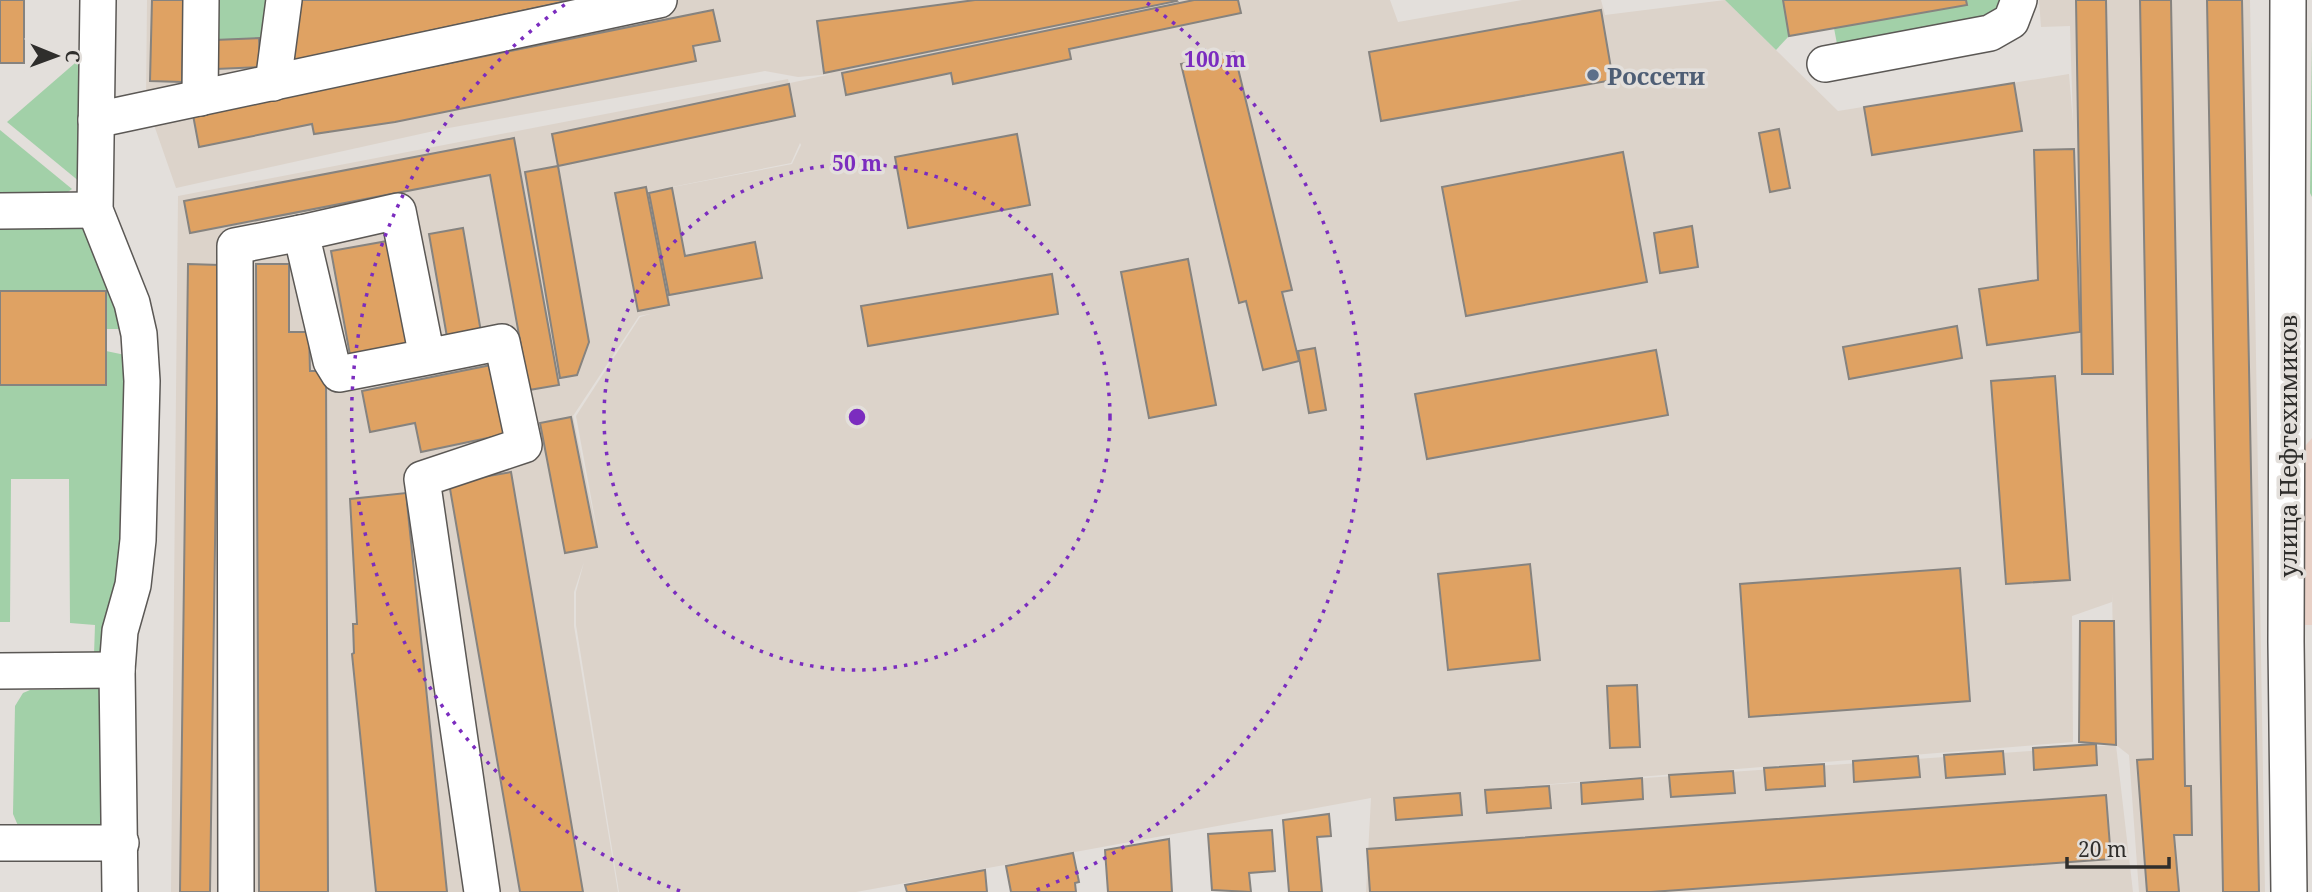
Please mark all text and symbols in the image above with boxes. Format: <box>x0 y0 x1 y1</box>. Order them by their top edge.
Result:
north arrow <box>21 21 91 91</box>
text: 100 m <box>1184 45 1246 73</box>
text: С <box>60 50 86 63</box>
place label: Россети <box>1607 59 1705 92</box>
marker: Россети <box>1585 67 1601 83</box>
text: 50 m <box>832 149 882 177</box>
street label: улица Нефтехимиков <box>2271 315 2304 577</box>
centre of rings <box>845 405 869 429</box>
scale bar <box>2067 826 2168 870</box>
text: 20 m <box>2078 835 2127 863</box>

